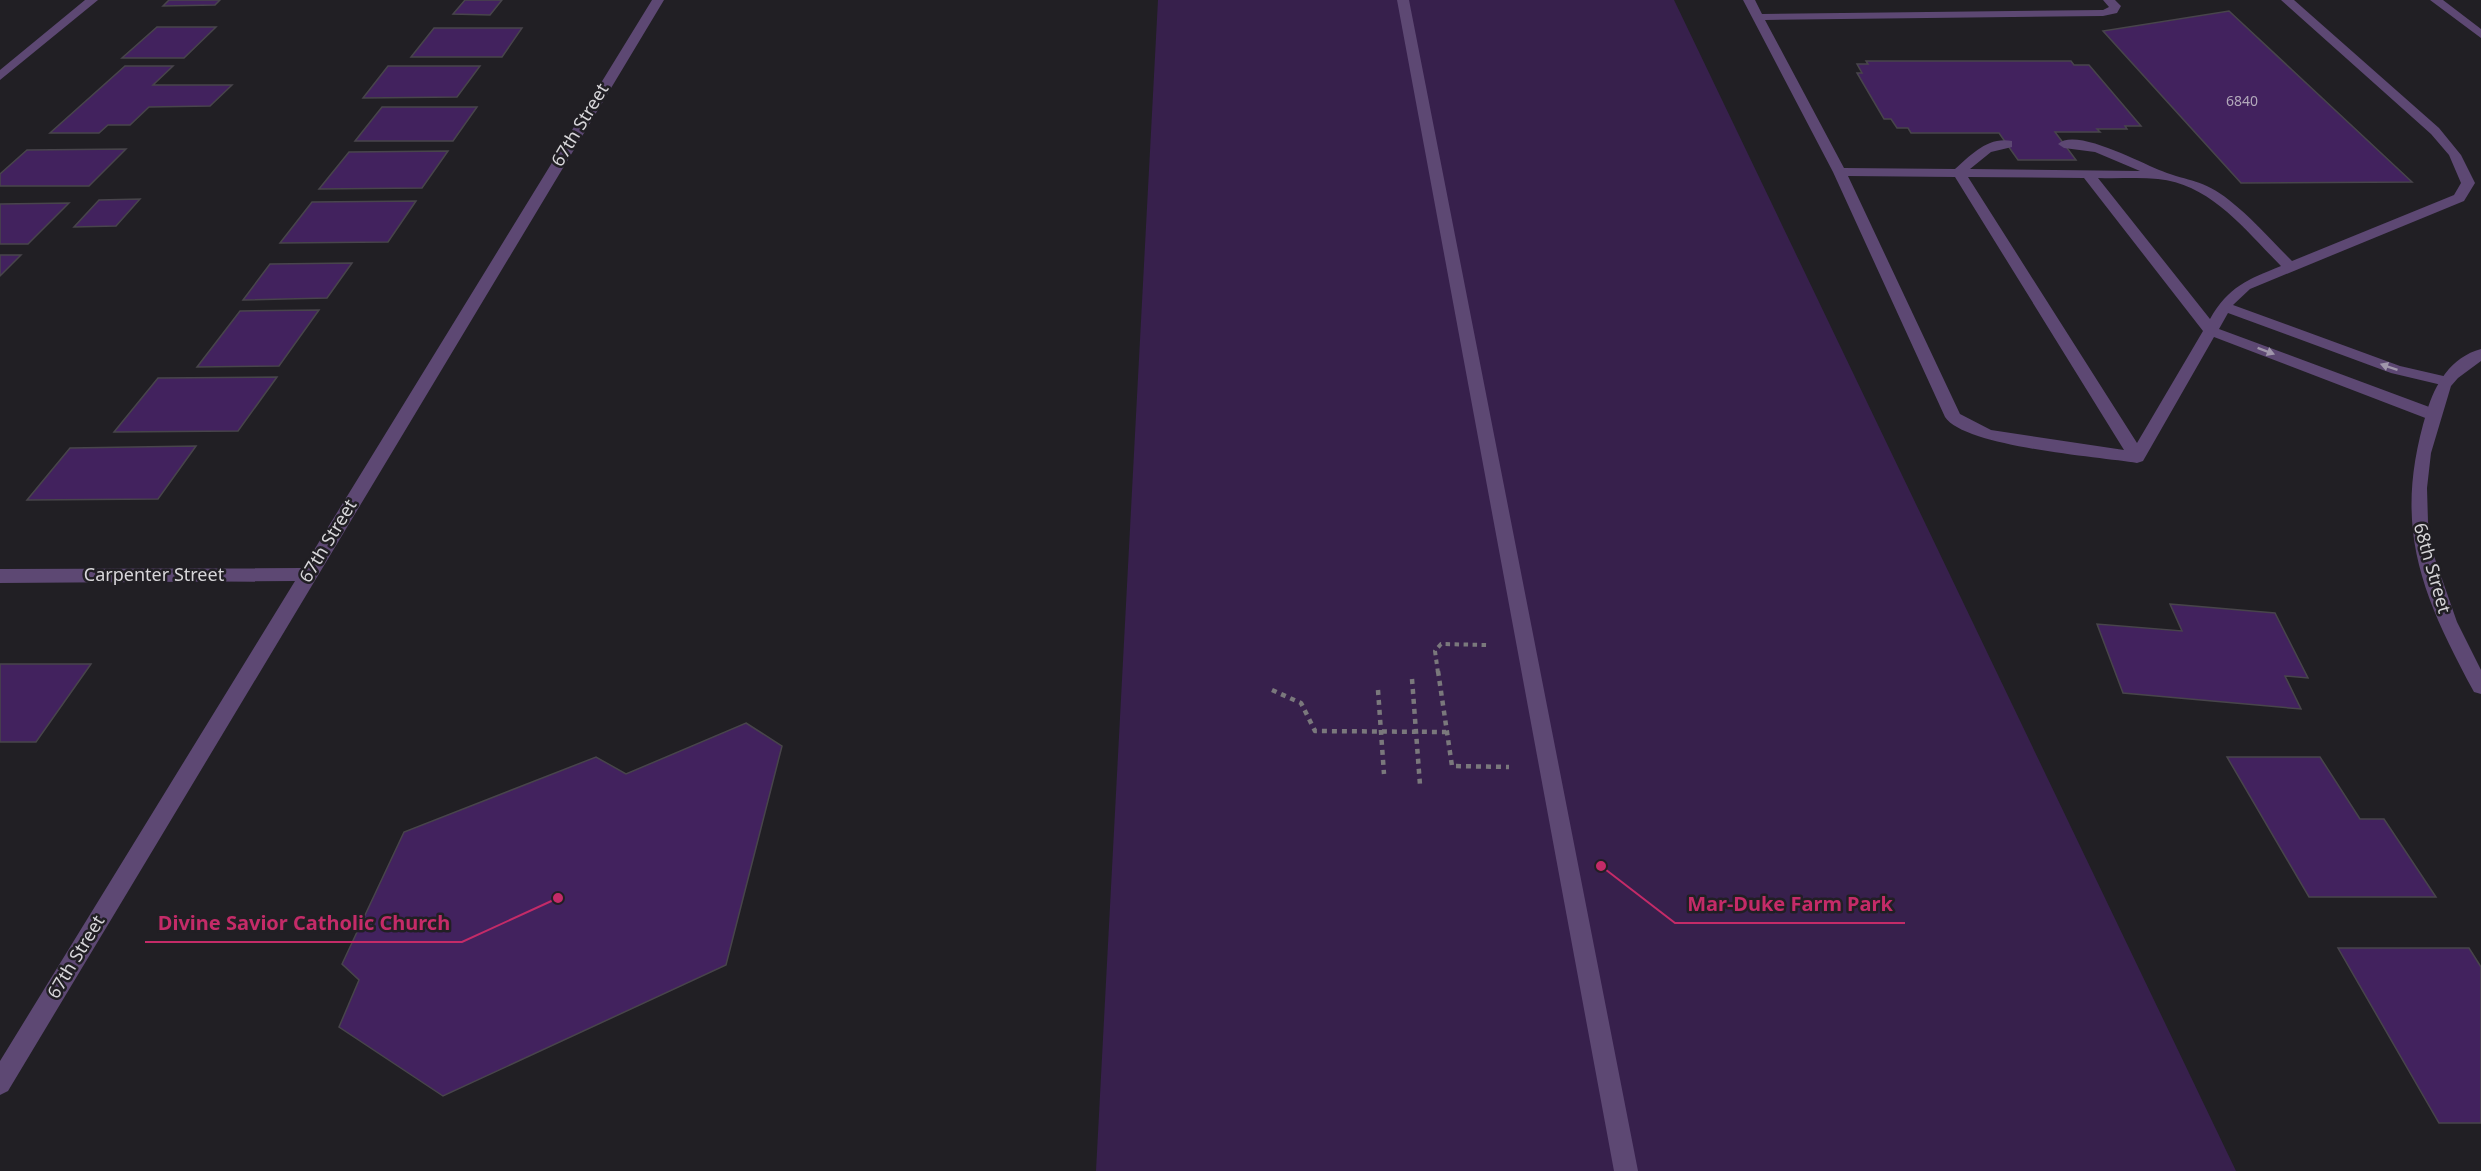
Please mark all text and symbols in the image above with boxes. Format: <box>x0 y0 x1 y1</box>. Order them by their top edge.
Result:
street label: 67th Street <box>545 78 614 171</box>
house number: 6840 <box>2226 91 2258 110</box>
one-way arrow <box>2257 347 2275 357</box>
one-way arrow <box>2380 362 2398 372</box>
street label: 67th Street <box>293 494 362 587</box>
street label: 68th Street <box>2409 520 2457 616</box>
street label: Carpenter Street <box>84 562 225 586</box>
callout: Mar-Duke Farm Park <box>1675 885 1905 923</box>
text: Mar-Duke Farm Park <box>1687 890 1893 917</box>
callout: Divine Savior Catholic Church <box>145 904 462 942</box>
text: Divine Savior Catholic Church <box>158 909 450 936</box>
street label: 67th Street <box>41 910 110 1003</box>

